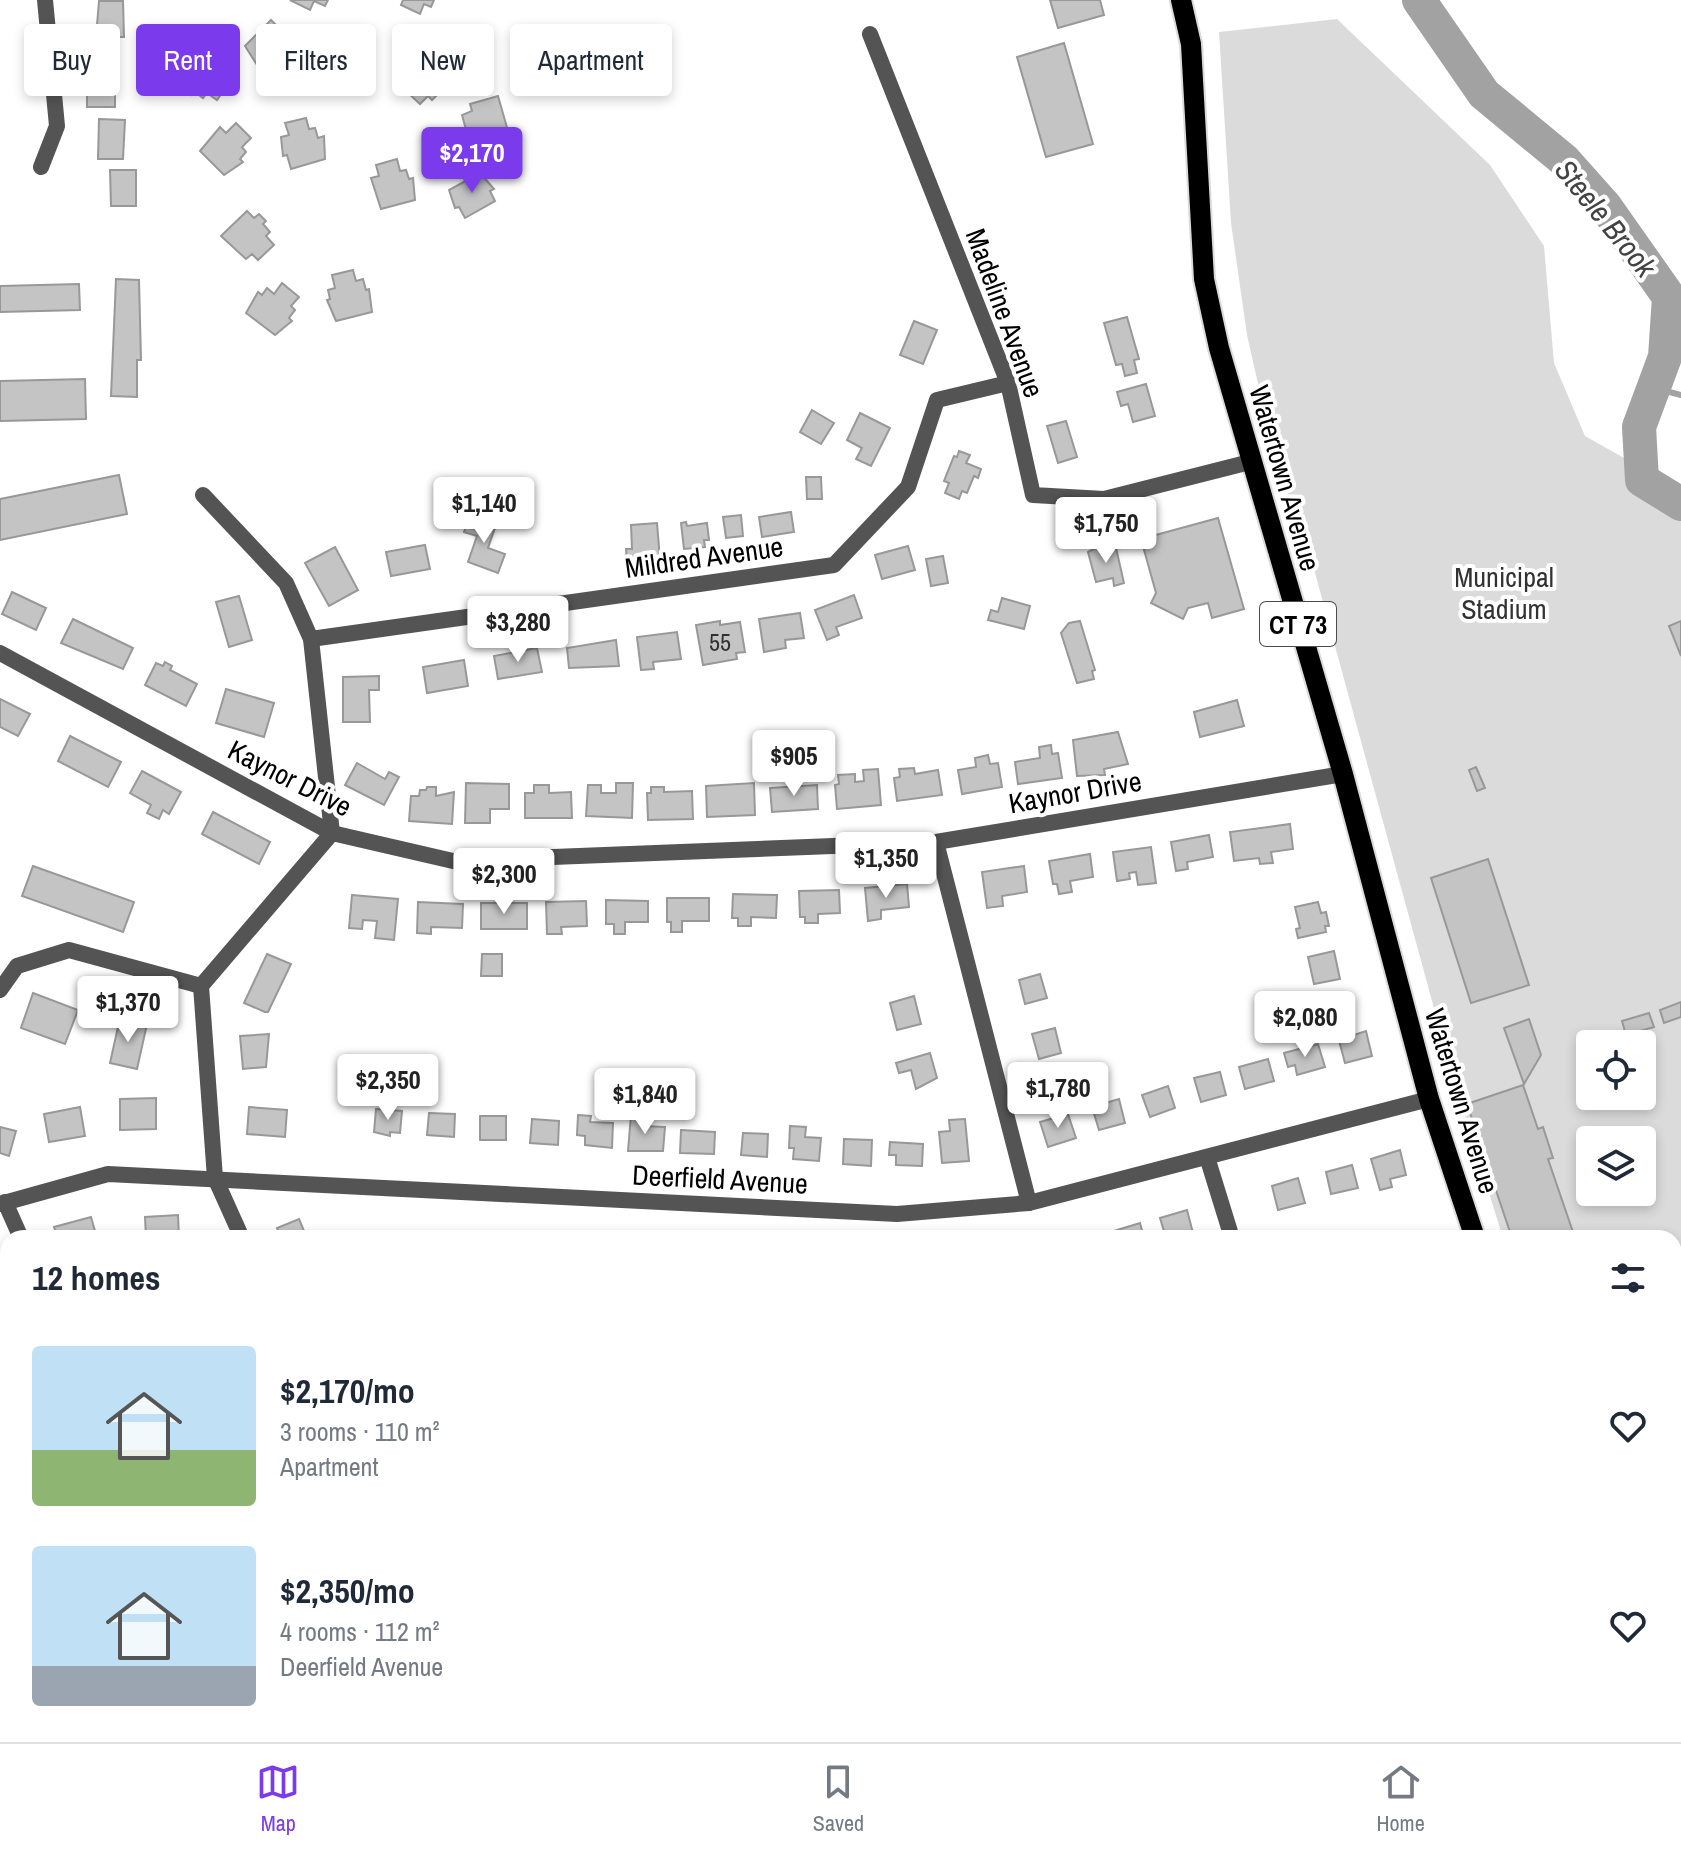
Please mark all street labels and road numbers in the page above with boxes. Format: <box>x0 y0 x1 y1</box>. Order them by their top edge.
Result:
street label: Madeline Avenue <box>957 223 1053 403</box>
street label: Watertown Avenue <box>1240 381 1330 575</box>
street label: Mildred Avenue <box>623 527 785 587</box>
road number: CT 73 <box>1260 602 1336 646</box>
street label: Kaynor Drive <box>222 731 358 825</box>
street label: Kaynor Drive <box>1006 762 1144 822</box>
street label: Watertown Avenue <box>1416 1004 1508 1198</box>
street label: Deerfield Avenue <box>631 1155 809 1203</box>

